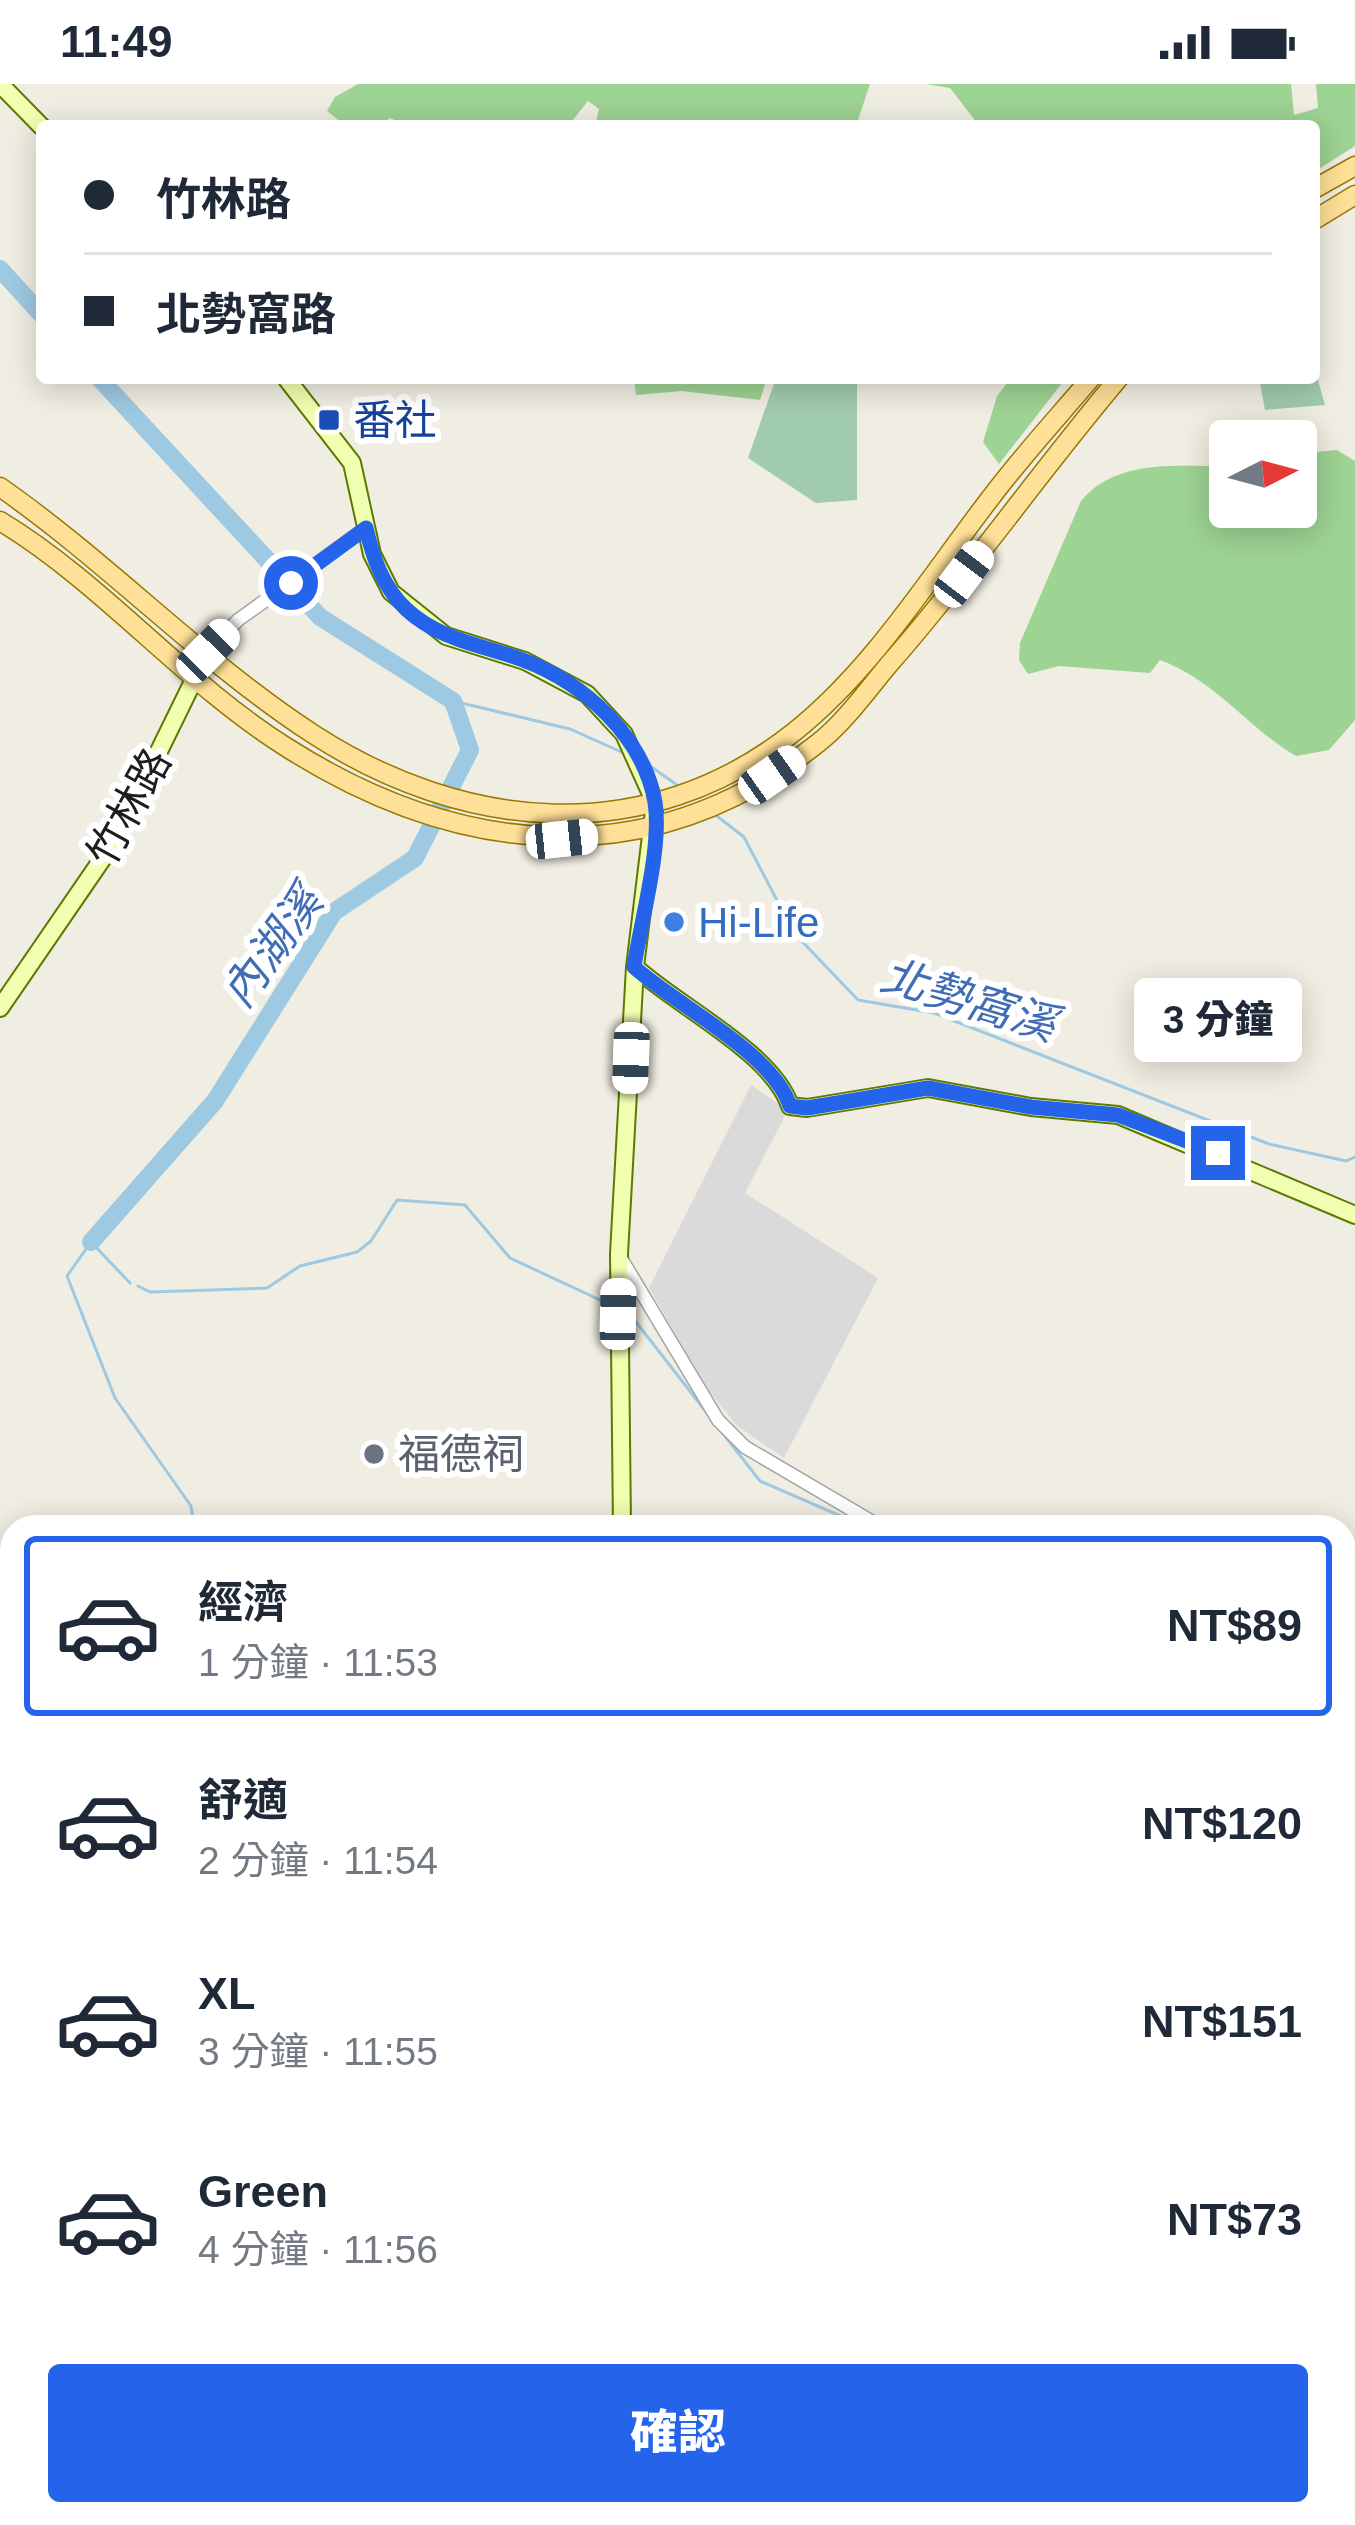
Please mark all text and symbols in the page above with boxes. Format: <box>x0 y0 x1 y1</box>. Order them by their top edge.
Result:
text: 11:49 <box>60 16 173 67</box>
text: 竹林路 <box>156 174 291 225</box>
text: 北勢窩路 <box>156 289 336 340</box>
place label: 番社 <box>353 397 437 444</box>
marker: 番社 <box>316 407 342 433</box>
north arrow <box>1209 420 1317 528</box>
map controls <box>1209 420 1317 528</box>
car <box>928 534 1000 614</box>
route start <box>264 556 318 610</box>
car <box>170 613 246 689</box>
street label: 竹林路 <box>78 740 180 874</box>
car <box>732 740 812 810</box>
car <box>524 817 600 861</box>
water label: 內湖溪 <box>212 873 336 1017</box>
place label: Hi-Life <box>698 899 819 946</box>
marker: Hi-Life <box>661 909 687 935</box>
water label: 北勢窩溪 <box>875 949 1068 1052</box>
callout: 3 分鐘 <box>1134 979 1302 1063</box>
text: 3 分鐘 <box>1163 998 1273 1041</box>
car <box>612 1021 650 1095</box>
route end <box>1191 1126 1245 1180</box>
car <box>599 1278 637 1350</box>
place label: 福德祠 <box>398 1431 524 1478</box>
marker: 福德祠 <box>361 1441 387 1467</box>
icon: car <box>54 1572 162 1680</box>
text: 經濟 <box>198 1577 288 1628</box>
text: NT$89 <box>1167 1600 1302 1651</box>
text: 1 分鐘 · 11:53 <box>198 1641 438 1684</box>
icon: car <box>54 1770 162 1878</box>
text: 舒適 <box>198 1775 288 1826</box>
text: NT$120 <box>1142 1798 1302 1849</box>
text: 2 分鐘 · 11:54 <box>198 1839 438 1882</box>
icon: car <box>54 1968 162 2076</box>
text: XL <box>198 1968 256 2019</box>
text: NT$151 <box>1142 1996 1302 2047</box>
text: 3 分鐘 · 11:55 <box>198 2030 438 2073</box>
icon: car <box>54 2166 162 2274</box>
text: Green <box>198 2166 328 2217</box>
text: NT$73 <box>1167 2194 1302 2245</box>
text: 4 分鐘 · 11:56 <box>198 2228 438 2271</box>
button: 確認 <box>48 2364 1308 2502</box>

